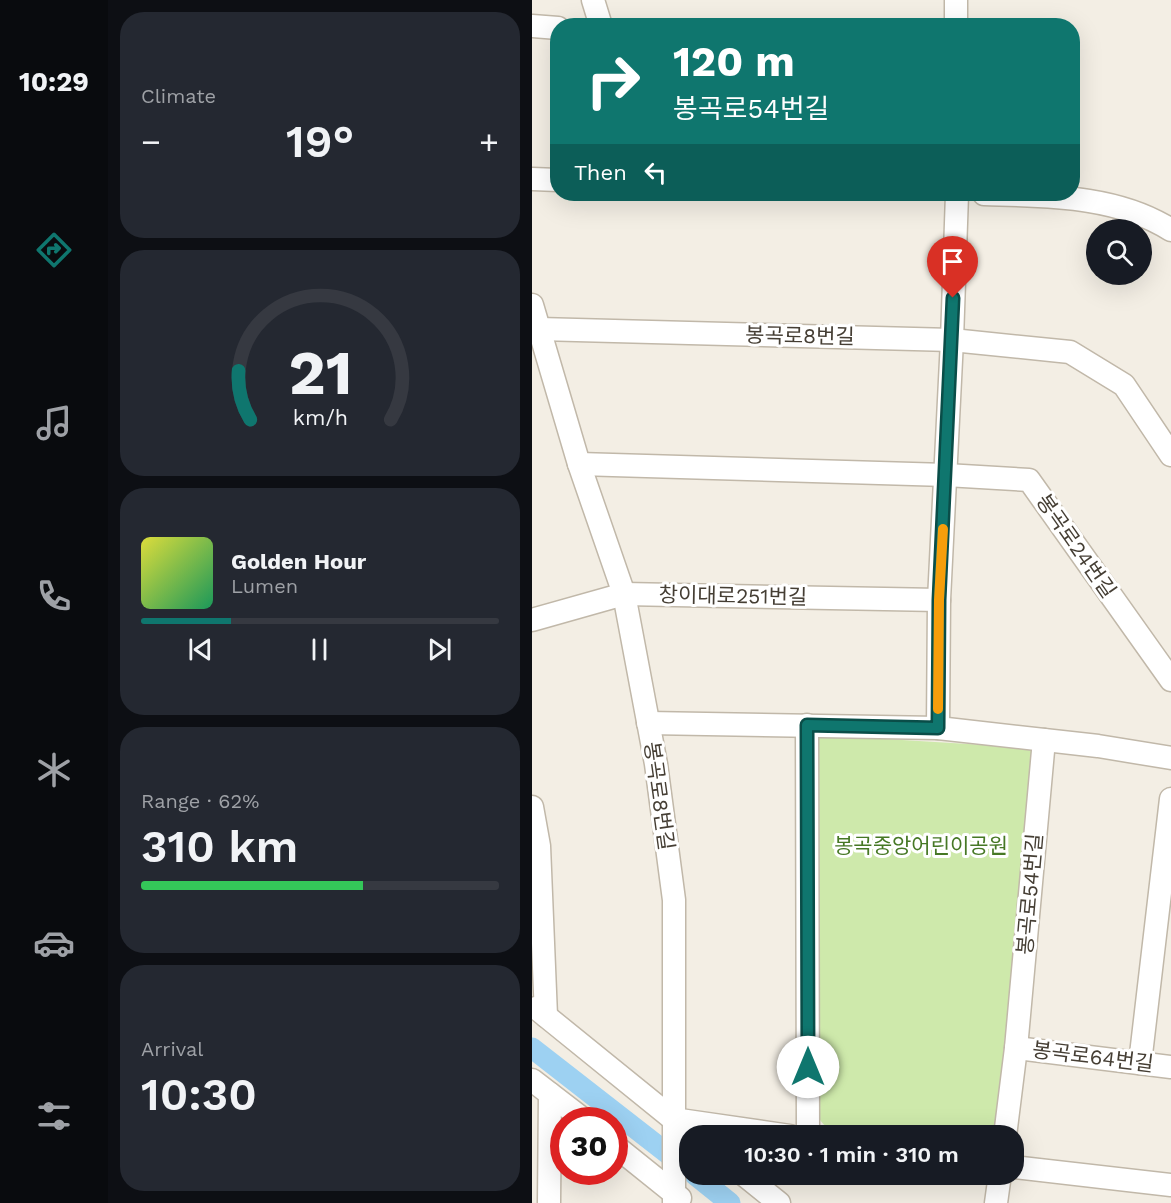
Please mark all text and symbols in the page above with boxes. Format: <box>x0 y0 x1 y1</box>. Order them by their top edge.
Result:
text: 120 m <box>673 37 795 86</box>
icon: right <box>574 42 652 120</box>
text: 10:29 <box>19 66 89 98</box>
text: Climate <box>141 84 216 108</box>
text: 봉곡로54번길 <box>673 93 829 125</box>
text: 19° <box>286 115 354 168</box>
text: − <box>141 122 161 161</box>
text: + <box>479 122 499 161</box>
icon: left <box>639 156 672 189</box>
text: Then <box>574 160 627 185</box>
map controls <box>1086 219 1152 285</box>
button: search <box>1086 219 1152 285</box>
icon: directions <box>33 229 75 271</box>
pin <box>927 236 978 298</box>
icon: arrive <box>936 245 969 278</box>
street label: 봉곡로8번길 <box>745 322 855 349</box>
text: 21 <box>288 336 352 409</box>
icon: music <box>33 402 75 444</box>
text: km/h <box>292 406 348 431</box>
street label: 봉곡로24번길 <box>1031 489 1121 602</box>
text: Golden Hour <box>231 549 366 574</box>
text: Lumen <box>231 574 298 598</box>
icon: phone <box>33 575 75 617</box>
street label: 창이대로251번길 <box>659 582 808 609</box>
icon: previous <box>184 633 217 666</box>
icon: pause <box>303 633 336 666</box>
icon: next <box>423 633 456 666</box>
street label: 봉곡로8번길 <box>639 740 679 852</box>
icon: climate <box>33 749 75 791</box>
text: Range · 62% <box>141 789 259 813</box>
text: 310 km <box>141 820 298 873</box>
street label: 봉곡로54번길 <box>1012 832 1047 956</box>
park label: 봉곡중앙어린이공원 <box>834 833 1008 858</box>
icon: car <box>33 922 75 964</box>
position arrow <box>776 1035 840 1099</box>
text: Arrival <box>141 1037 203 1061</box>
street label: 봉곡로64번길 <box>1031 1037 1155 1076</box>
text: 10:30 <box>141 1068 257 1121</box>
icon: filters <box>33 1095 75 1137</box>
speed limit sign: 30 <box>550 1107 628 1185</box>
text: 10:30 · 1 min · 310 m <box>744 1142 959 1167</box>

